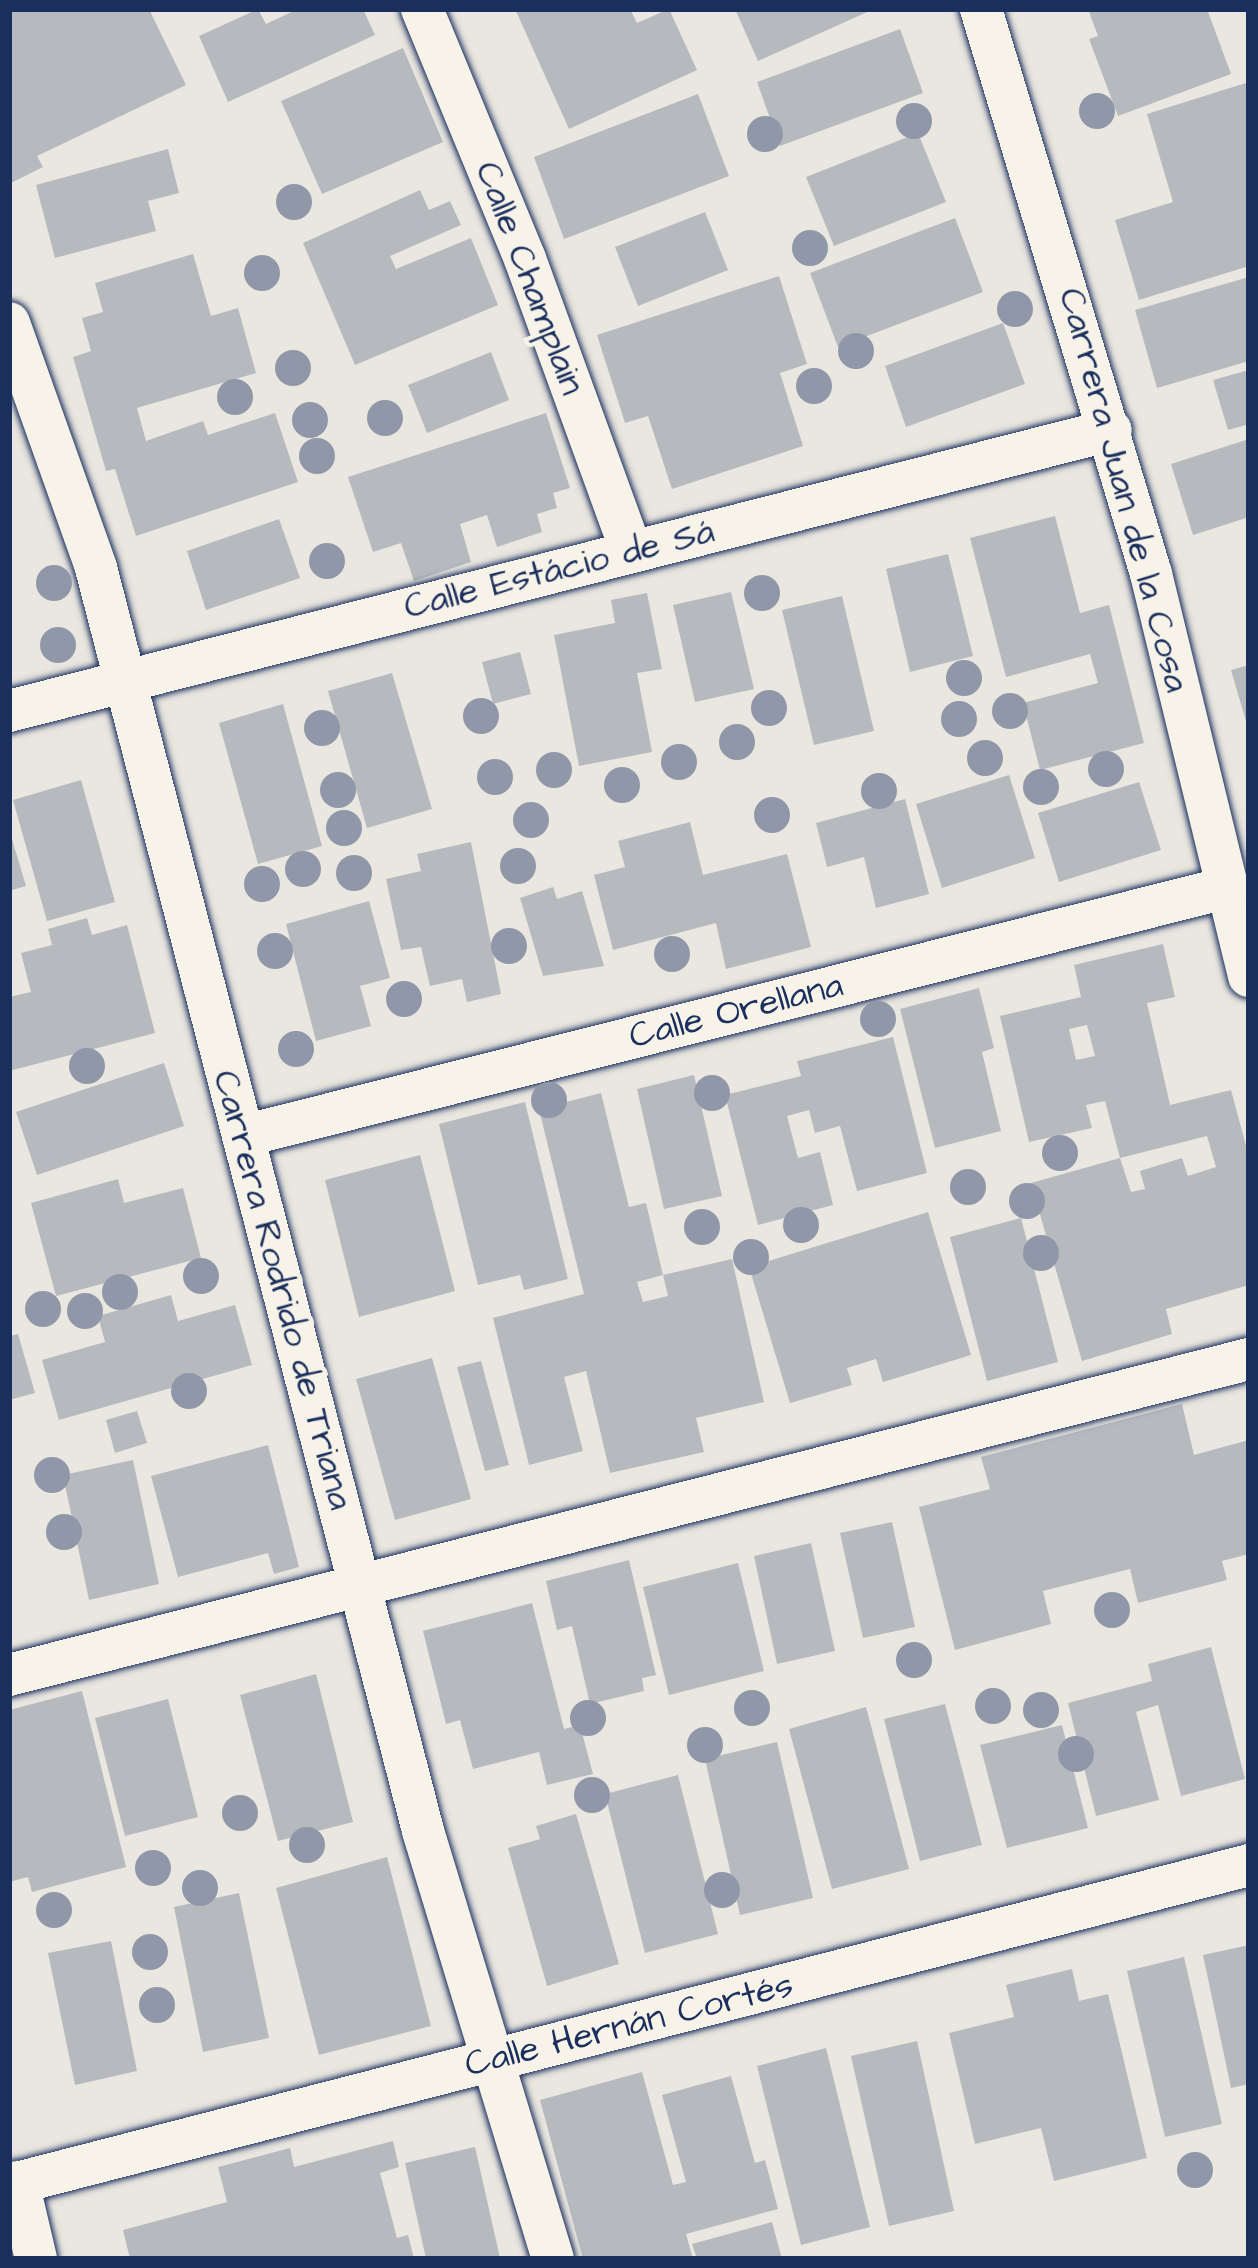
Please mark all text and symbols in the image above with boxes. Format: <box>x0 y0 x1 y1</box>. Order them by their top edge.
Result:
street label: Calle Champlain <box>466 155 594 401</box>
street label: Carrera Juan de la Cosa <box>1049 283 1199 697</box>
street label: Calle Estácio de Sá <box>400 510 718 628</box>
street label: Calle Orellana <box>625 964 847 1058</box>
street label: Carrera Rodrido de Triana <box>203 1066 363 1514</box>
street label: Calle Hernán Cortés <box>460 1963 798 2087</box>

